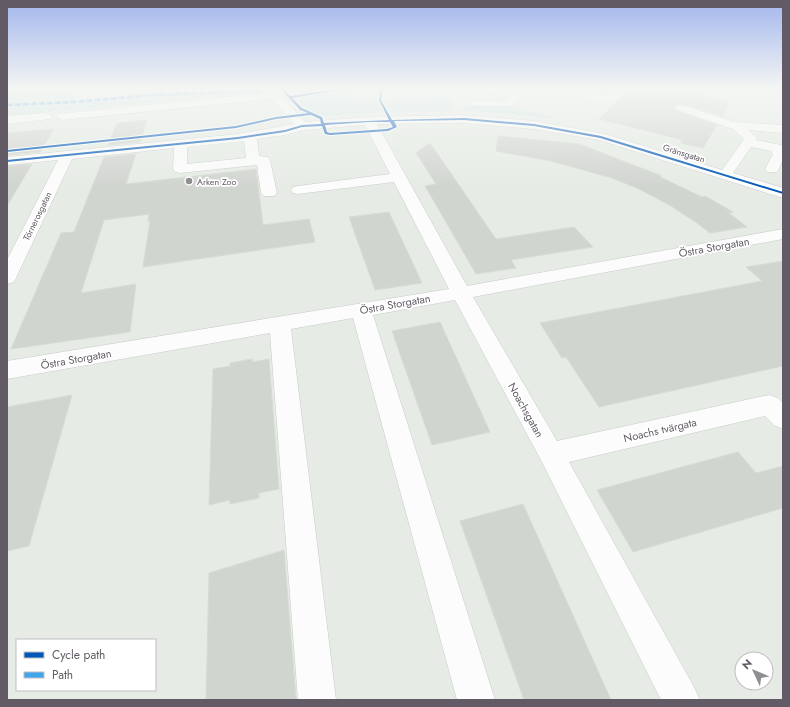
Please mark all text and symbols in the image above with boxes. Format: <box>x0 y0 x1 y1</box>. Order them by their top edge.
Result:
street label: Gränsgatan <box>661 140 707 166</box>
place label: Arken Zoo <box>197 175 236 188</box>
marker: Arken Zoo <box>184 176 194 186</box>
street label: Törnerosgatan <box>20 189 55 243</box>
street label: Östra Storgatan <box>677 233 751 261</box>
street label: Östra Storgatan <box>358 290 432 318</box>
street label: Östra Storgatan <box>39 345 113 373</box>
street label: Noachsgatan <box>504 380 548 440</box>
street label: Noachs tvärgata <box>622 414 698 446</box>
legend <box>16 639 156 691</box>
text: Cycle path <box>52 646 105 664</box>
north arrow <box>734 651 774 691</box>
text: N <box>738 655 756 673</box>
text: Path <box>52 666 73 684</box>

